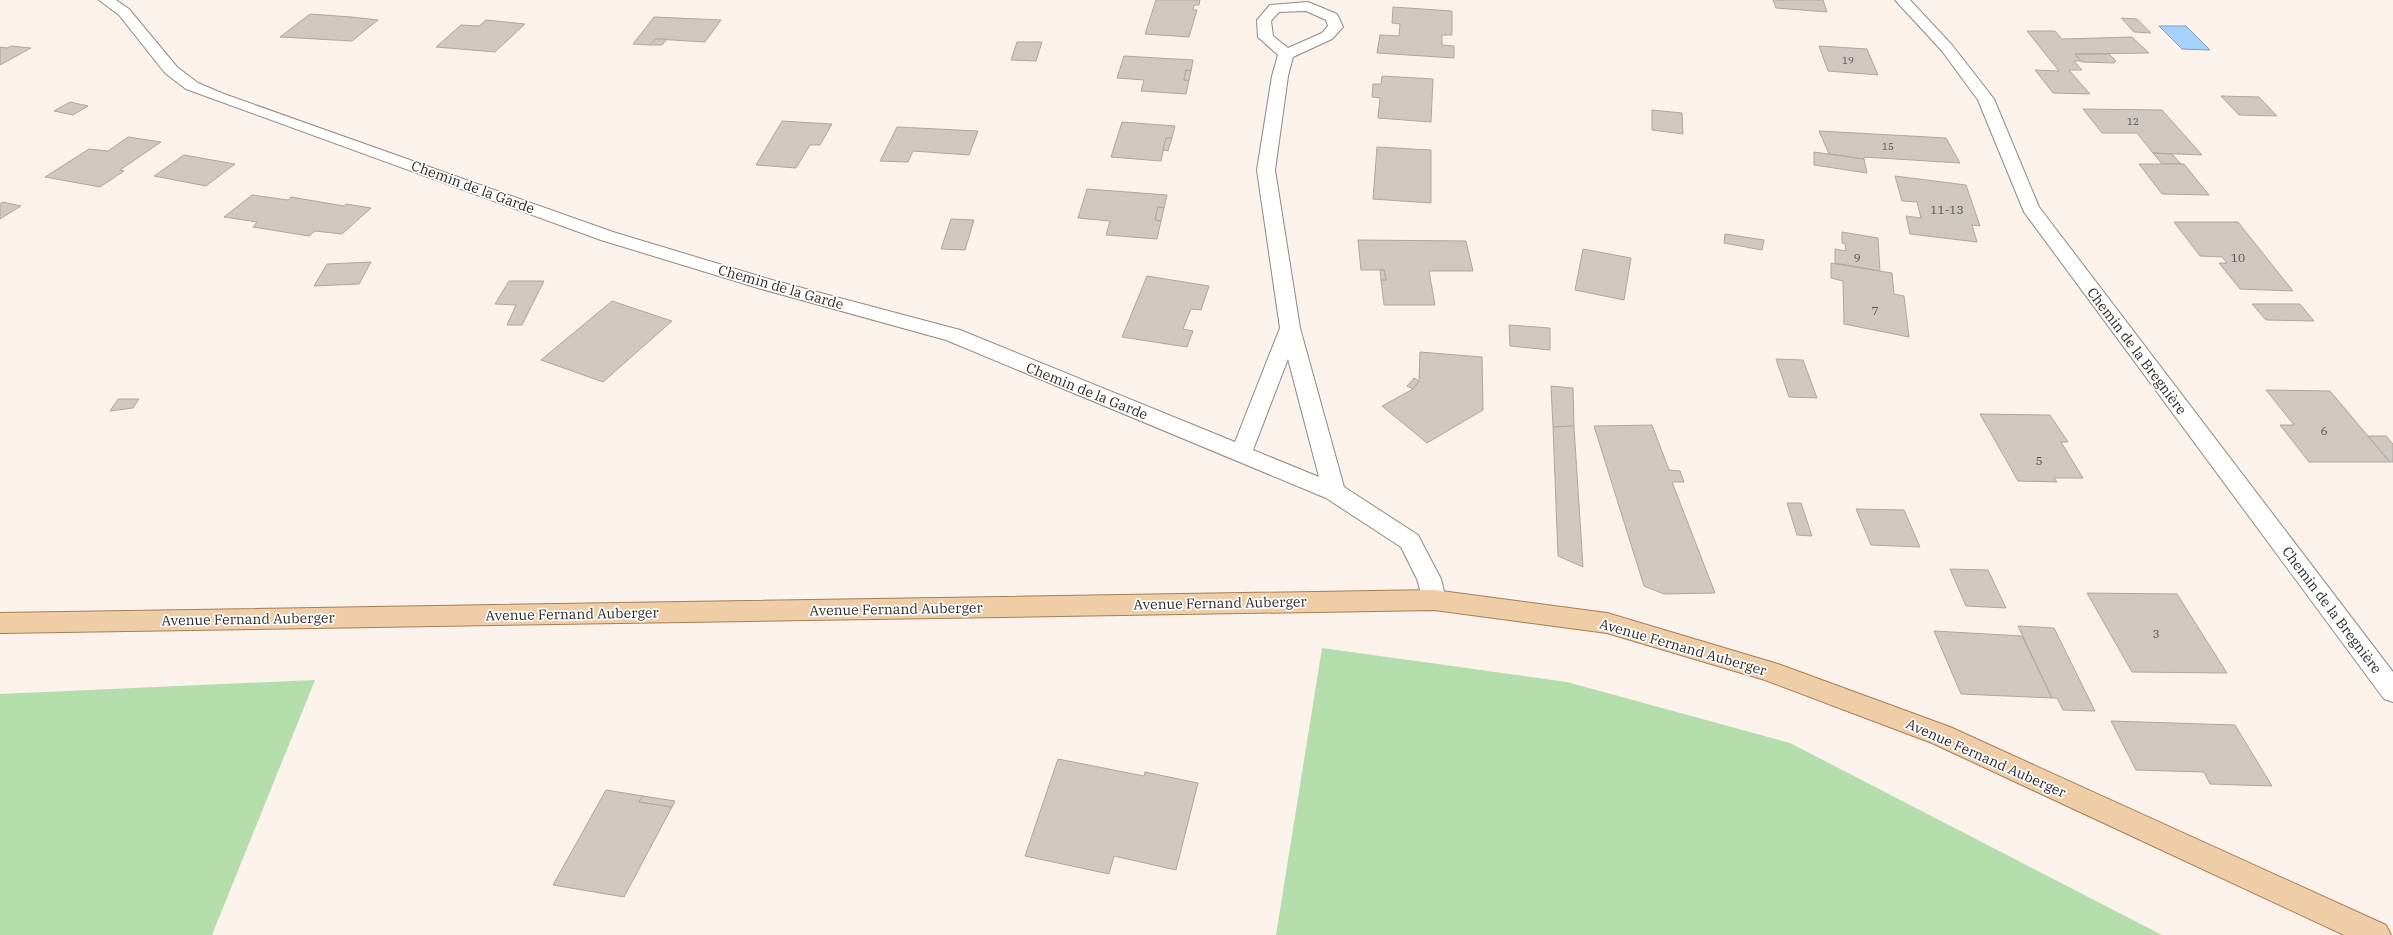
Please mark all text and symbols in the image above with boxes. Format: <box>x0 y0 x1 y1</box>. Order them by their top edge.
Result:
house number: 19 <box>1842 54 1854 67</box>
house number: 12 <box>2127 115 2139 128</box>
house number: 15 <box>1882 140 1894 153</box>
street label: Chemin de la Garde <box>409 156 537 218</box>
house number: 11-13 <box>1930 202 1964 217</box>
house number: 9 <box>1853 250 1861 265</box>
house number: 10 <box>2231 250 2245 265</box>
street label: Chemin de la Garde <box>716 260 846 314</box>
street label: Chemin de la Bregnière <box>2083 284 2191 418</box>
house number: 7 <box>1871 303 1879 318</box>
street label: Chemin de la Garde <box>1023 358 1151 424</box>
house number: 6 <box>2320 423 2328 438</box>
house number: 5 <box>2035 453 2043 468</box>
street label: Chemin de la Bregnière <box>2278 543 2386 677</box>
street label: Avenue Fernand Auberger <box>1133 592 1307 614</box>
street label: Avenue Fernand Auberger <box>809 598 983 620</box>
street label: Avenue Fernand Auberger <box>485 603 659 625</box>
street label: Avenue Fernand Auberger <box>161 608 335 630</box>
street label: Avenue Fernand Auberger <box>1597 614 1769 680</box>
house number: 3 <box>2152 626 2160 641</box>
street label: Avenue Fernand Auberger <box>1903 715 2069 802</box>

